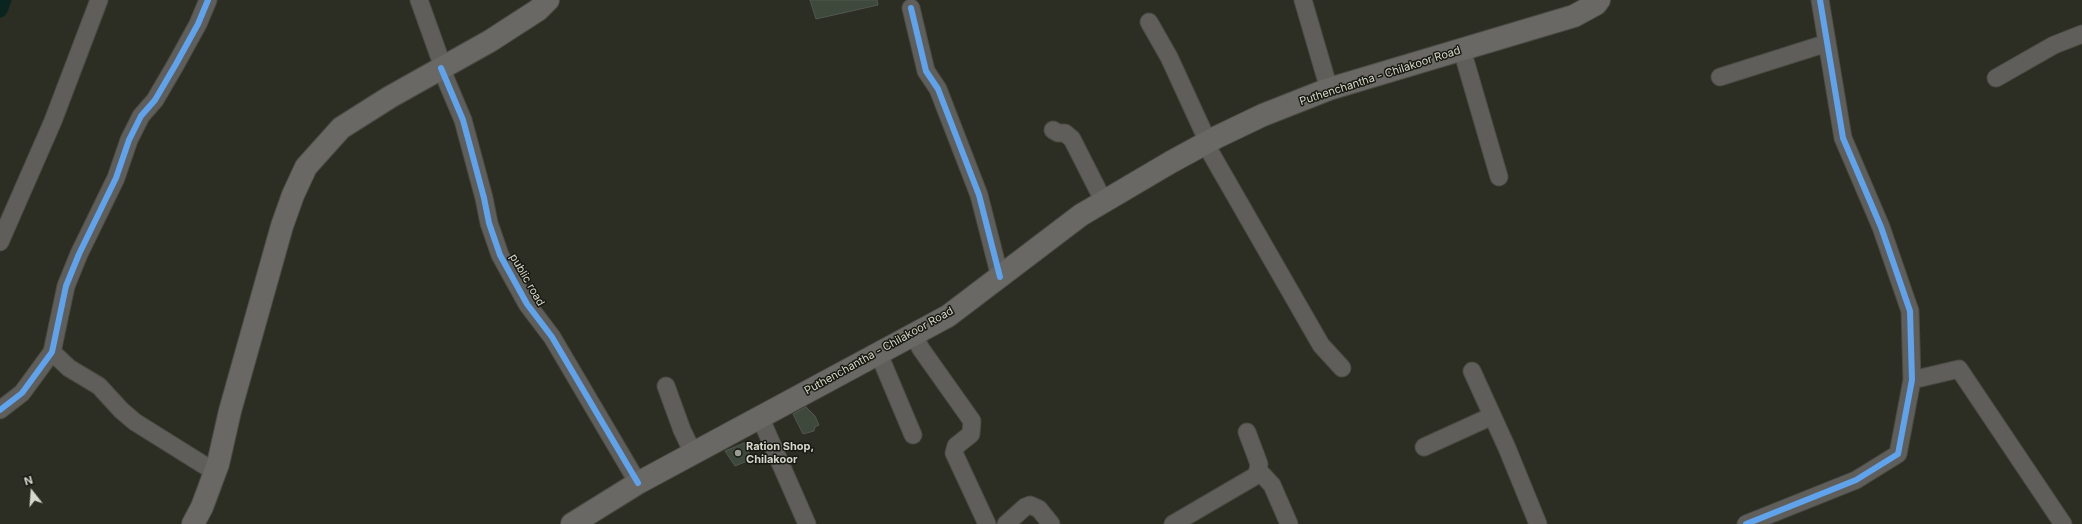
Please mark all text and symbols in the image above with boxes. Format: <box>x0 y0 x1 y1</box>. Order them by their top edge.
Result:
street label: Puthenchantha - Chilakoor Road <box>1298 44 1462 108</box>
street label: public road <box>507 251 547 309</box>
street label: Puthenchantha - Chilakoor Road <box>802 304 956 398</box>
place label: Ration Shop, Chilakoor <box>746 440 814 466</box>
marker: Ration Shop, Chilakoor <box>733 448 743 458</box>
north arrow <box>12 472 52 512</box>
text: N <box>22 473 35 488</box>

